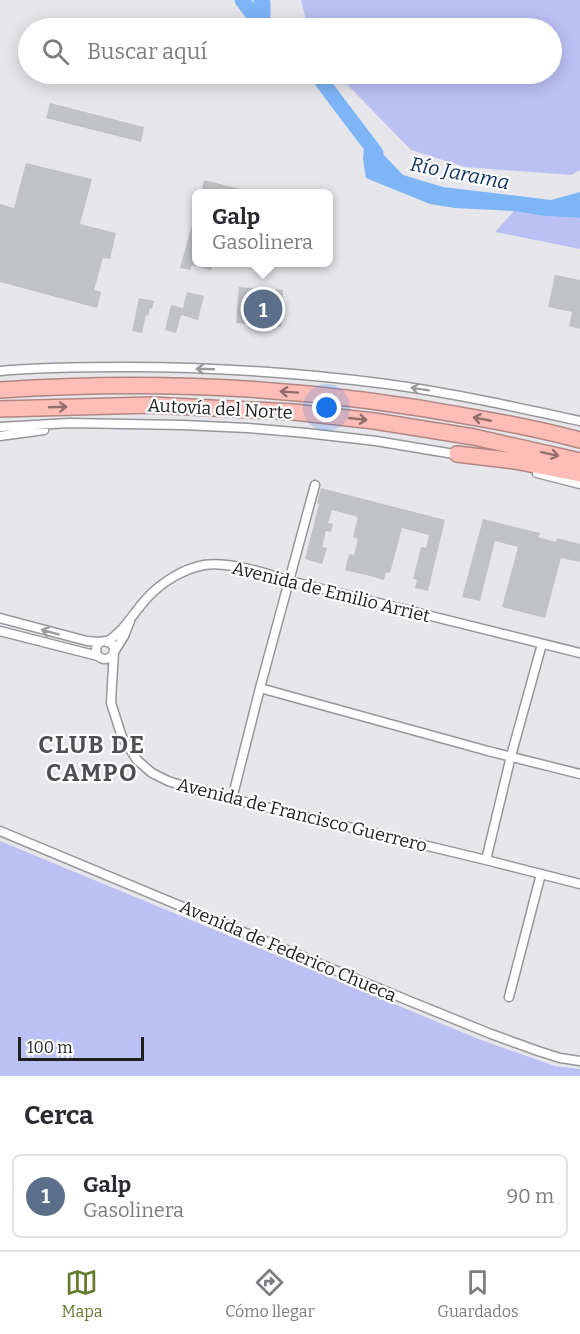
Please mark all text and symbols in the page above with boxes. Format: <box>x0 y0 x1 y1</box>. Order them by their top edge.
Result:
search box <box>18 18 562 84</box>
icon: search <box>39 35 72 68</box>
text: Buscar aquí <box>87 38 207 65</box>
water label: Río Jarama <box>408 152 512 194</box>
popup <box>192 189 333 267</box>
text: Galp <box>212 203 260 230</box>
text: Gasolinera <box>212 230 313 254</box>
pin: 1 <box>244 286 282 332</box>
one-way arrow <box>195 363 215 374</box>
one-way arrow <box>410 384 430 395</box>
one-way arrow <box>279 387 299 398</box>
your location <box>312 393 341 422</box>
street label: Autovía del Norte <box>147 394 293 424</box>
one-way arrow <box>48 401 68 412</box>
one-way arrow <box>472 413 492 424</box>
one-way arrow <box>347 414 367 425</box>
one-way arrow <box>540 448 559 460</box>
street label: Avenida de Emilio Arriet <box>230 557 433 627</box>
one-way arrow <box>41 625 60 637</box>
district label: CLUB DE CAMPO <box>38 731 146 787</box>
street label: Avenida de Francisco Guerrero <box>175 773 429 857</box>
street label: Avenida de Federico Chueca <box>176 895 400 1007</box>
scale bar <box>18 1034 144 1062</box>
text: 100 m <box>27 1038 72 1057</box>
text: Cerca <box>24 1100 94 1131</box>
text: Galp <box>83 1171 131 1198</box>
text: 1 <box>41 1184 50 1208</box>
text: 90 m <box>506 1184 554 1208</box>
text: Gasolinera <box>83 1198 184 1222</box>
tab: Mapa <box>61 1266 102 1321</box>
tab: Cómo llegar <box>225 1266 315 1321</box>
tab: Guardados <box>437 1266 519 1321</box>

